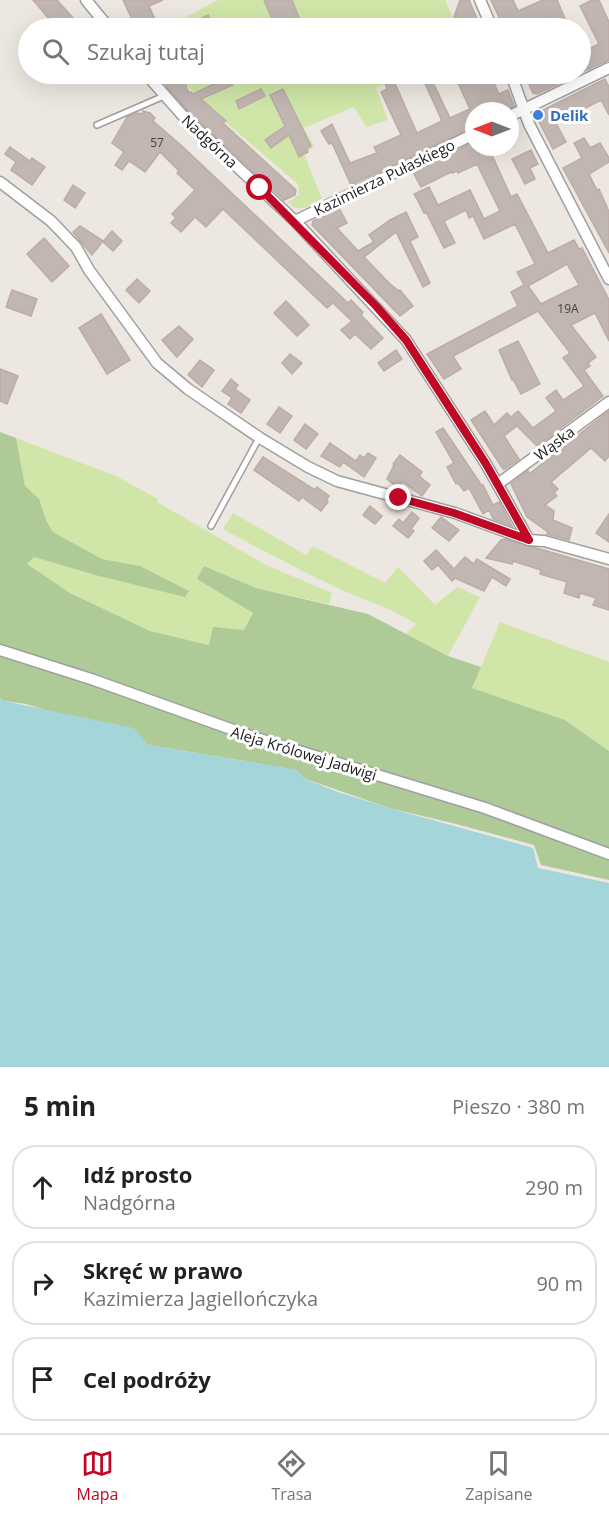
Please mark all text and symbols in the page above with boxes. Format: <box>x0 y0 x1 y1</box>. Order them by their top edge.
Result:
search box <box>18 18 591 84</box>
icon: search <box>39 35 72 68</box>
text: Szukaj tutaj <box>87 36 205 66</box>
north arrow <box>465 102 519 156</box>
place label: Delik <box>550 105 589 125</box>
marker: Delik <box>531 108 545 122</box>
street label: Nadgórna <box>178 110 242 172</box>
house number: 57 <box>150 134 164 151</box>
street label: Kazimierza Pułaskiego <box>310 134 458 220</box>
route start <box>246 174 272 200</box>
house number: 19A <box>557 300 579 317</box>
street label: Wąska <box>530 421 578 465</box>
route end <box>385 484 411 510</box>
street label: Aleja Królowej Jadwigi <box>229 721 379 785</box>
text: 5 min <box>24 1088 96 1124</box>
text: Pieszo · 380 m <box>452 1093 585 1120</box>
text: Idź prosto <box>83 1159 192 1189</box>
icon: ahead <box>26 1171 59 1204</box>
text: 290 m <box>525 1174 583 1201</box>
text: Nadgórna <box>83 1189 176 1216</box>
text: Skręć w prawo <box>83 1255 243 1285</box>
icon: right <box>26 1267 59 1300</box>
text: 90 m <box>536 1270 583 1297</box>
text: Kazimierza Jagiellończyka <box>83 1285 318 1312</box>
icon: arrive <box>26 1363 59 1396</box>
text: Cel podróży <box>83 1364 211 1394</box>
tab: Mapa <box>77 1447 118 1505</box>
tab: Trasa <box>271 1447 312 1505</box>
tab: Zapisane <box>465 1447 532 1505</box>

